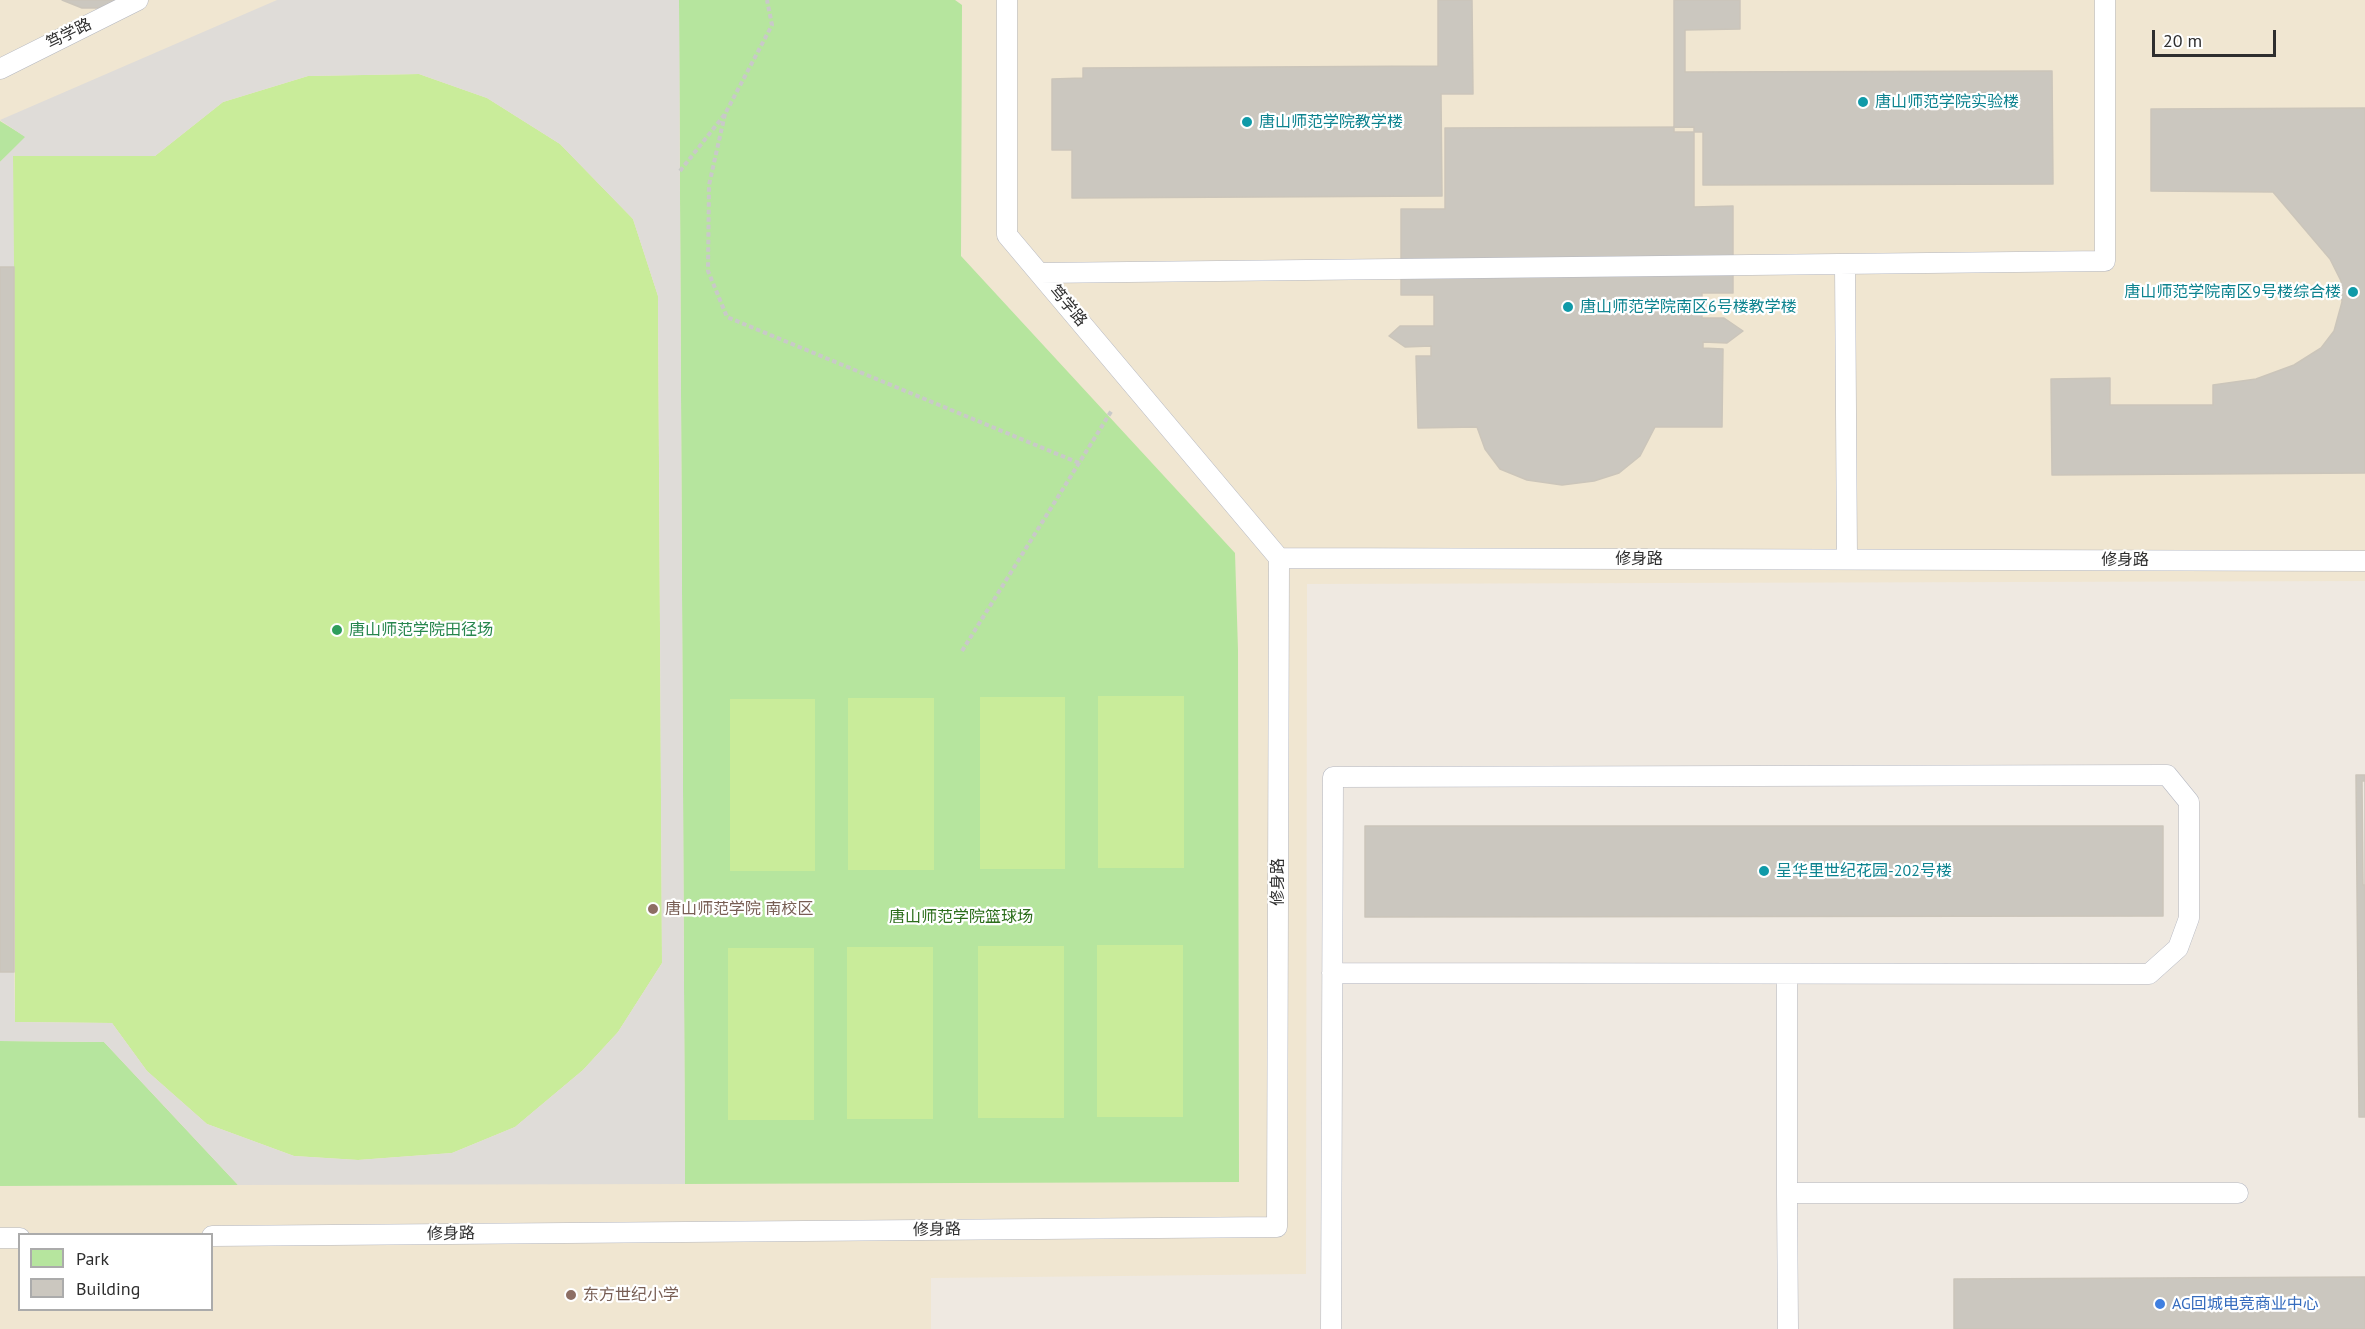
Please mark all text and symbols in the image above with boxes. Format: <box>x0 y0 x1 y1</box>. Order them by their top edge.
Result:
street label: 笃学路 <box>43 15 95 53</box>
scale bar <box>2155 18 2280 56</box>
text: 20 m <box>2163 29 2202 52</box>
place label: 唐山师范学院实验楼 <box>1875 92 2019 112</box>
marker: 唐山师范学院实验楼 <box>1856 95 1870 109</box>
place label: 唐山师范学院教学楼 <box>1259 112 1403 132</box>
marker: 唐山师范学院教学楼 <box>1240 115 1254 129</box>
street label: 笃学路 <box>1045 281 1091 331</box>
place label: 唐山师范学院南区9号楼综合楼 <box>2124 282 2341 302</box>
marker: 唐山师范学院南区9号楼综合楼 <box>2346 285 2360 299</box>
place label: 唐山师范学院南区6号楼教学楼 <box>1580 297 1797 317</box>
marker: 唐山师范学院南区6号楼教学楼 <box>1561 300 1575 314</box>
street label: 修身路 <box>1615 549 1663 569</box>
street label: 修身路 <box>2101 550 2149 570</box>
place label: 唐山师范学院田径场 <box>349 620 493 640</box>
marker: 唐山师范学院田径场 <box>330 623 344 637</box>
street label: 修身路 <box>1268 858 1288 906</box>
place label: 呈华里世纪花园-202号楼 <box>1776 861 1952 881</box>
marker: 呈华里世纪花园-202号楼 <box>1757 864 1771 878</box>
place label: 唐山师范学院 南校区 <box>665 899 813 919</box>
marker: 唐山师范学院 南校区 <box>646 902 660 916</box>
park label: 唐山师范学院篮球场 <box>889 907 1033 927</box>
street label: 修身路 <box>913 1220 961 1240</box>
street label: 修身路 <box>427 1224 475 1244</box>
legend <box>18 1233 213 1311</box>
text: Park <box>76 1247 109 1270</box>
text: Building <box>76 1277 140 1300</box>
place label: 东方世纪小学 <box>583 1285 679 1305</box>
marker: 东方世纪小学 <box>564 1288 578 1302</box>
place label: AG回城电竞商业中心 <box>2172 1294 2319 1314</box>
marker: AG回城电竞商业中心 <box>2153 1297 2167 1311</box>

